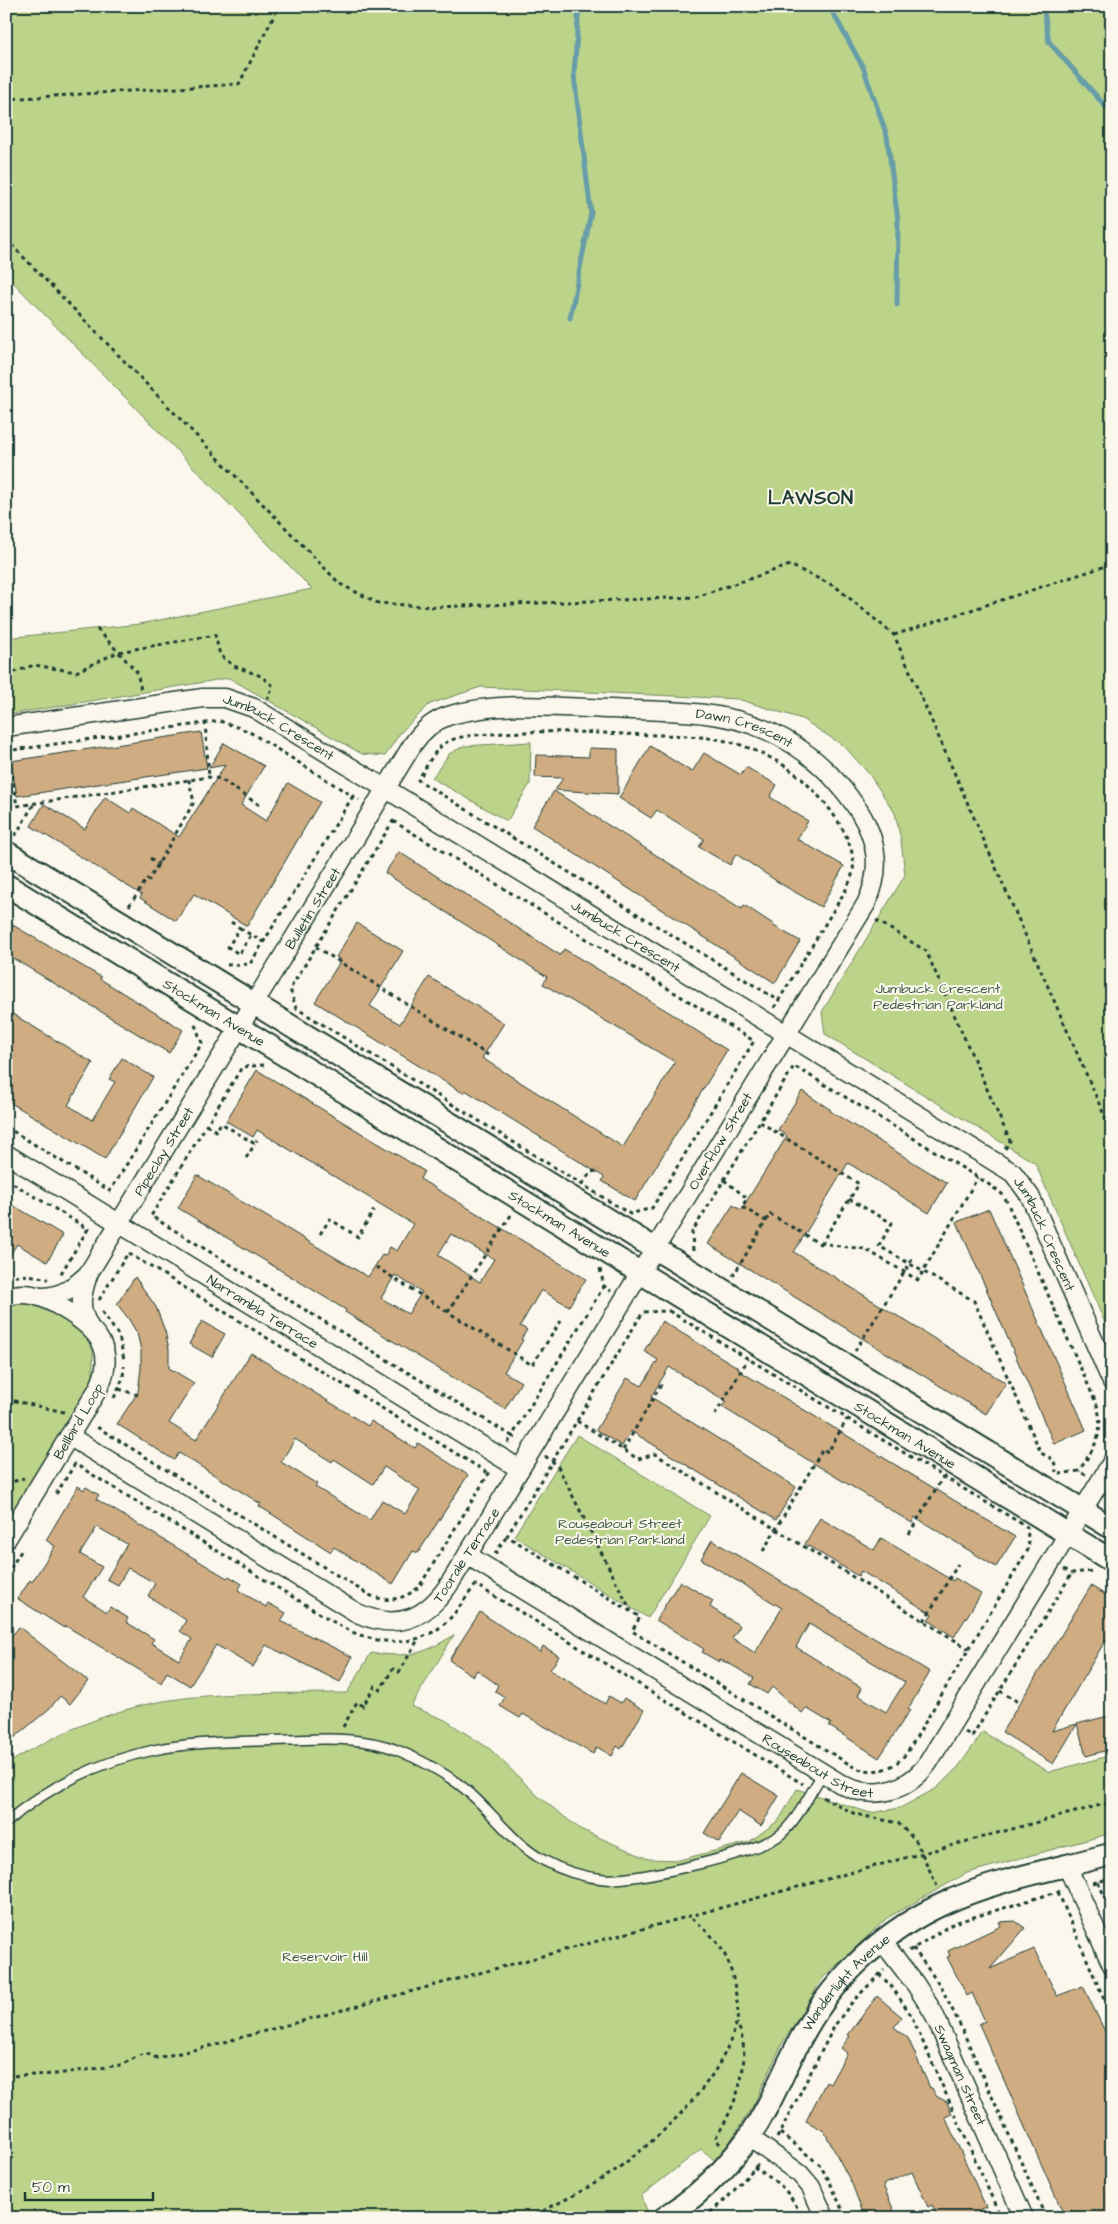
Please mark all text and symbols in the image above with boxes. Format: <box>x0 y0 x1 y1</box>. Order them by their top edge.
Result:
district label: LAWSON <box>768 485 854 512</box>
street label: Jumbuck Crescent <box>220 689 338 766</box>
street label: Dawn Crescent <box>695 704 797 753</box>
street label: Bulletin Street <box>280 864 346 953</box>
street label: Jumbuck Crescent <box>567 896 684 978</box>
street label: Stockman Avenue <box>159 974 269 1052</box>
park label: Jumbuck Crescent Pedestrian Parkland <box>873 979 1003 1015</box>
street label: Overflow Street <box>684 1089 758 1194</box>
street label: Pipeclay Street <box>129 1103 199 1200</box>
street label: Jumbuck Crescent <box>1008 1173 1080 1295</box>
street label: Stockman Avenue <box>504 1185 614 1263</box>
street label: Narrambla Terrace <box>203 1270 322 1354</box>
street label: Bellbird Loop <box>49 1379 109 1464</box>
street label: Stockman Avenue <box>850 1397 960 1475</box>
street label: Toorale Terrace <box>428 1504 505 1607</box>
park label: Rouseabout Street Pedestrian Parkland <box>555 1514 685 1550</box>
street label: Rouseabout Street <box>758 1729 874 1804</box>
street label: Wanderlight Avenue <box>798 1929 895 2035</box>
park label: Reservoir Hill <box>282 1947 368 1967</box>
street label: Swagman Street <box>929 2021 991 2129</box>
scale bar <box>25 2169 152 2201</box>
text: 50 m <box>32 2177 70 2198</box>

